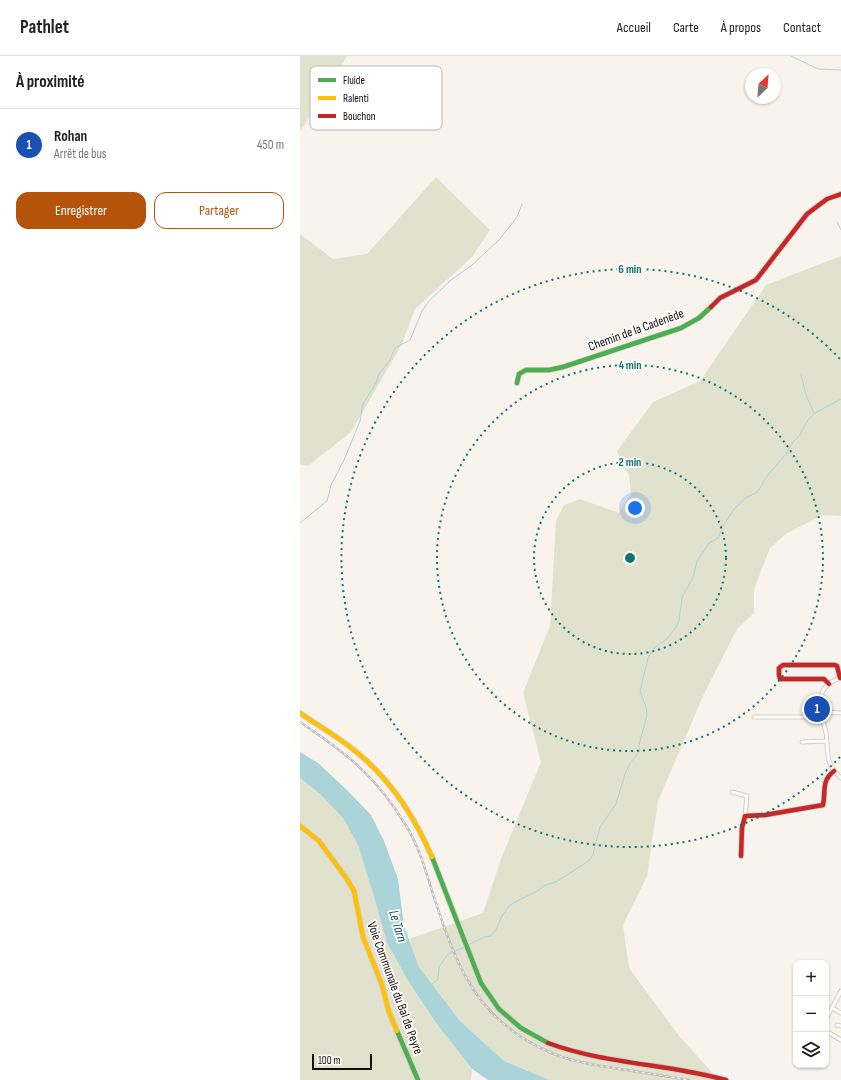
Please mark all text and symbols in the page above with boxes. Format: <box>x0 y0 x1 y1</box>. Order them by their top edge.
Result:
text: Pathlet <box>20 16 69 39</box>
text: Accueil <box>617 19 651 36</box>
text: Carte <box>673 19 699 36</box>
text: À propos <box>721 19 761 36</box>
text: Contact <box>783 19 821 36</box>
legend <box>310 66 442 130</box>
north arrow <box>745 68 781 104</box>
text: À proximité <box>16 72 84 92</box>
text: Fluide <box>343 74 365 87</box>
text: Ralenti <box>343 92 369 105</box>
text: Bouchon <box>343 110 376 123</box>
text: Rohan <box>54 127 87 146</box>
text: 1 <box>26 137 32 153</box>
text: 450 m <box>257 137 284 153</box>
text: Arrêt de bus <box>54 146 107 162</box>
button: Enregistrer <box>16 192 146 229</box>
button: Partager <box>154 192 284 229</box>
text: 6 min <box>618 262 642 277</box>
street label: Chemin de la Cadenède <box>586 305 686 355</box>
text: 4 min <box>618 358 642 373</box>
text: 2 min <box>619 455 641 470</box>
your location <box>625 498 645 518</box>
centre of rings <box>623 551 637 565</box>
pin: 1 <box>804 694 830 724</box>
water label: Le Tarn <box>385 908 411 944</box>
street label: Voie Communale du Bal de Peyre <box>364 920 426 1056</box>
map controls <box>793 960 829 1068</box>
button: + <box>793 960 829 996</box>
button: − <box>793 996 829 1032</box>
button: layers <box>793 1032 829 1068</box>
scale bar <box>312 1052 372 1071</box>
text: 100 m <box>318 1054 340 1067</box>

